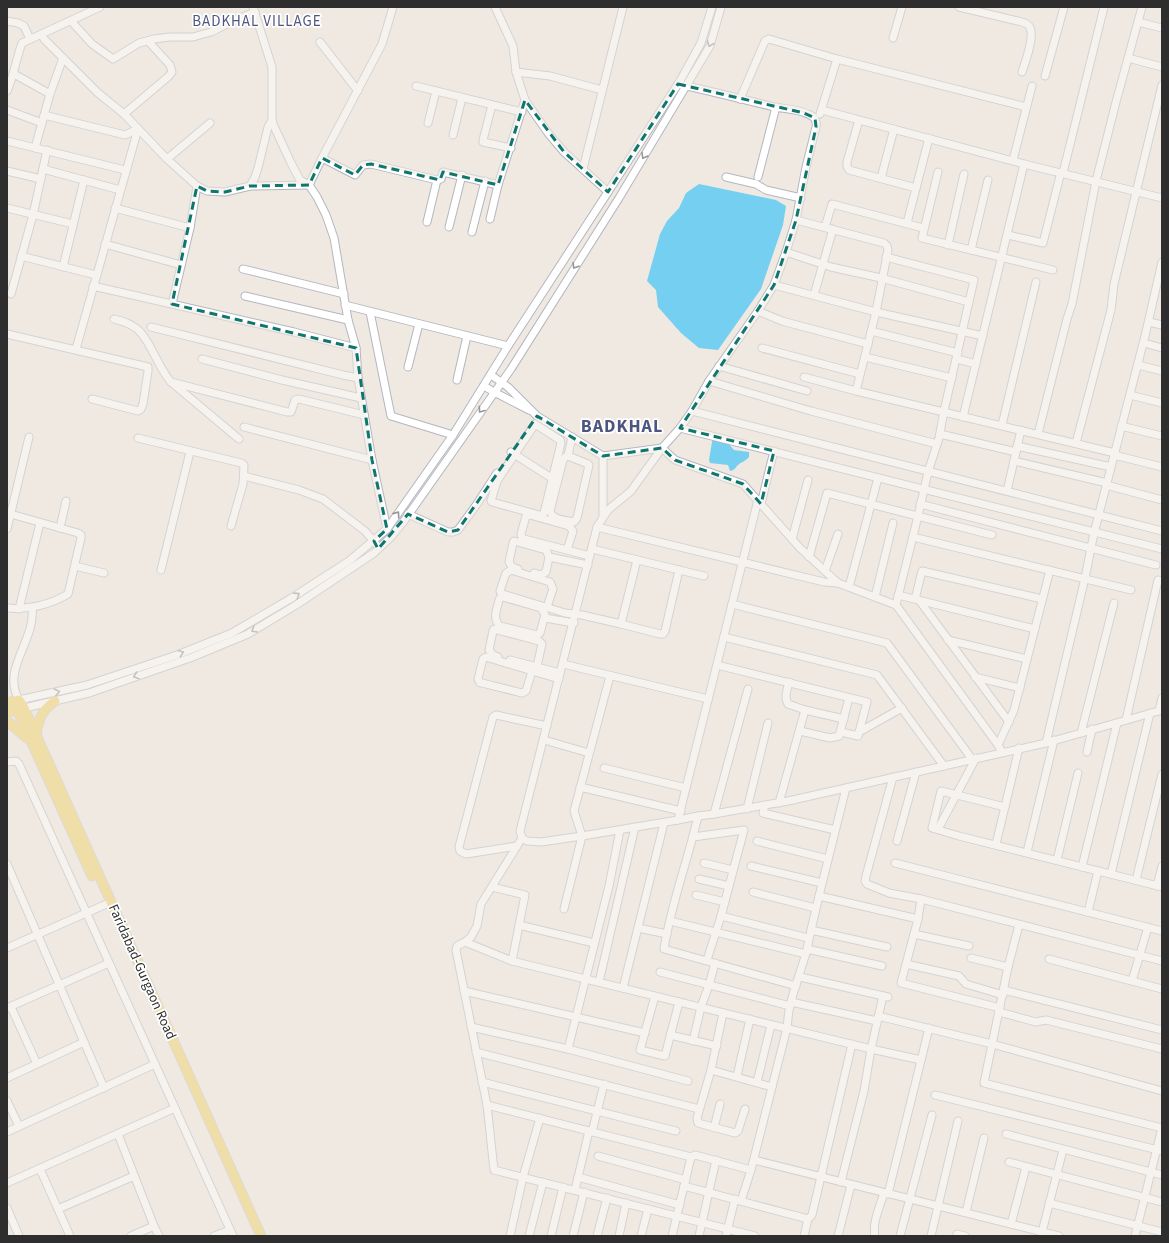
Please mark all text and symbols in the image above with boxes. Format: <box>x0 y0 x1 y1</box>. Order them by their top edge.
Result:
district label: BADKHAL VILLAGE <box>192 11 322 32</box>
one-way arrow <box>707 41 715 48</box>
one-way arrow <box>642 152 649 159</box>
one-way arrow <box>573 262 580 269</box>
one-way arrow <box>479 406 486 413</box>
district label: BADKHAL <box>581 414 663 439</box>
one-way arrow <box>392 511 400 518</box>
one-way arrow <box>293 592 300 599</box>
one-way arrow <box>251 625 258 633</box>
one-way arrow <box>178 650 185 658</box>
one-way arrow <box>133 672 140 680</box>
one-way arrow <box>54 688 60 696</box>
street label: Faridabad-Gurgaon Road <box>103 901 181 1043</box>

